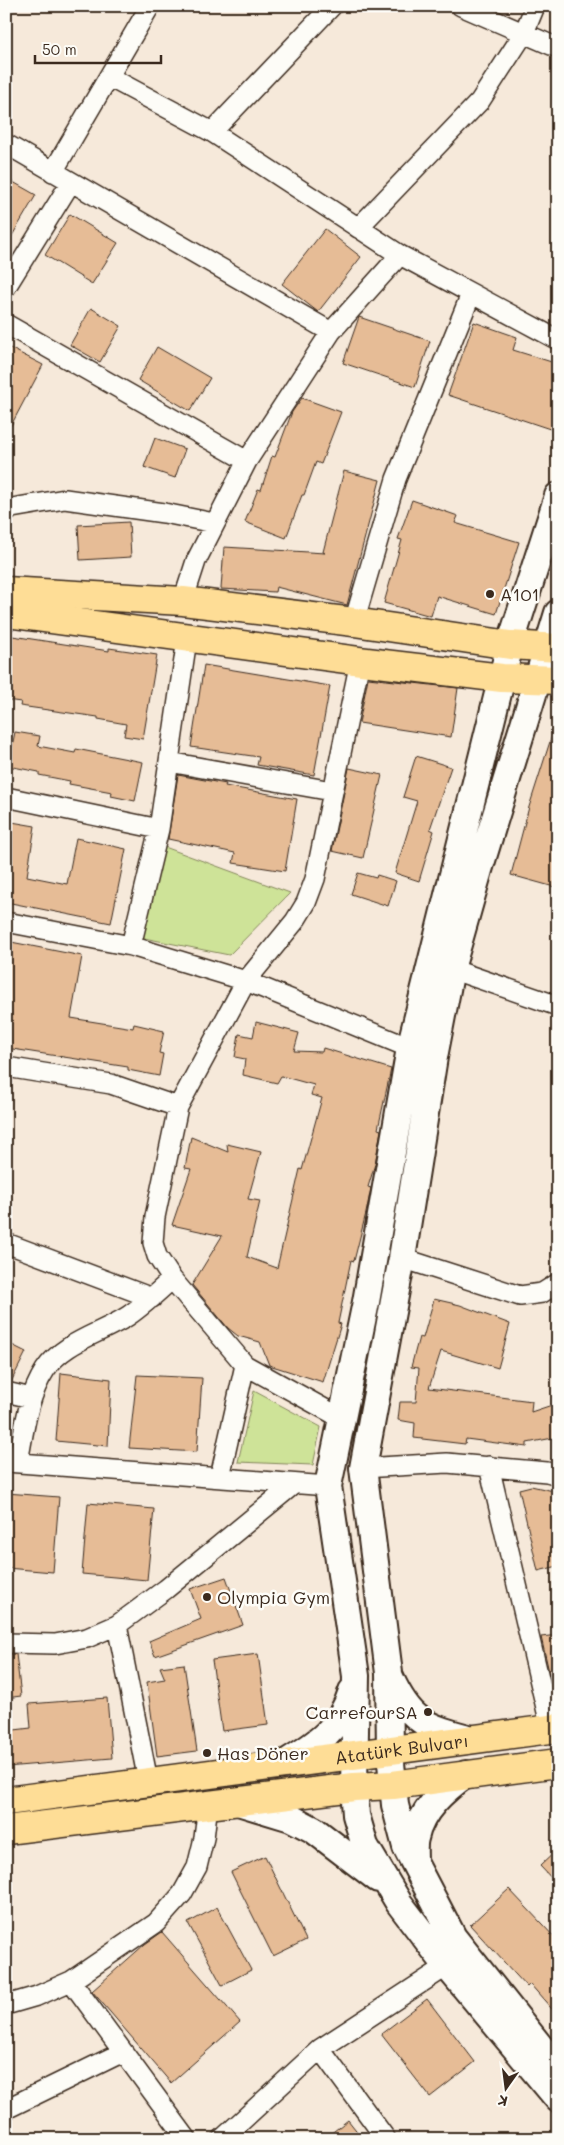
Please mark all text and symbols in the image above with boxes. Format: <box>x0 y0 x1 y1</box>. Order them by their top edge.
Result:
scale bar <box>35 32 161 64</box>
text: 50 m <box>42 39 77 59</box>
place label: A101 <box>500 582 540 606</box>
marker: A101 <box>484 588 496 600</box>
place label: Olympia Gym <box>217 1585 330 1609</box>
marker: Olympia Gym <box>201 1591 213 1603</box>
place label: CarrefourSA <box>306 1700 418 1724</box>
marker: CarrefourSA <box>422 1706 434 1718</box>
street label: Atatürk Bulvarı <box>333 1728 470 1769</box>
place label: Has Döner <box>217 1741 309 1765</box>
marker: Has Döner <box>201 1747 213 1759</box>
north arrow <box>482 2062 532 2112</box>
text: K <box>496 2091 510 2111</box>

